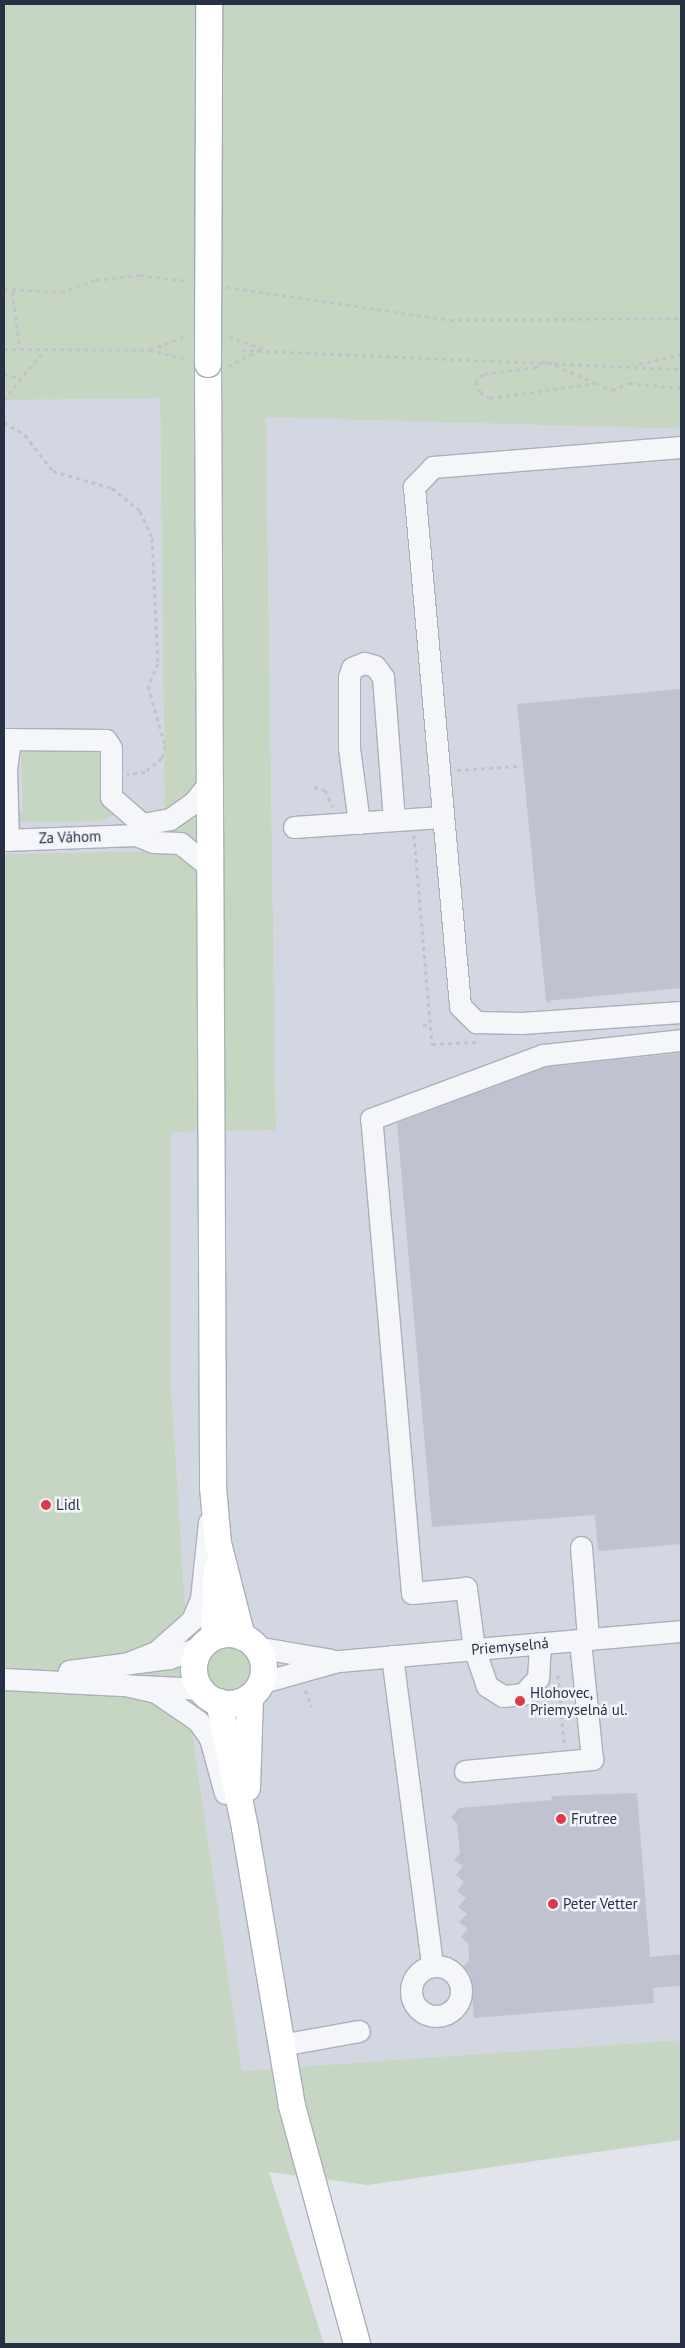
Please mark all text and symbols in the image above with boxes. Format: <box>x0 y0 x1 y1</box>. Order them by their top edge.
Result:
street label: Za Váhom <box>38 827 102 847</box>
place label: Lidl <box>56 1496 80 1514</box>
marker: Lidl <box>40 1499 52 1511</box>
street label: Priemyselná <box>470 1634 550 1658</box>
place label: Hlohovec, Priemyselná ul. <box>530 1683 627 1718</box>
marker: Hlohovec, Priemyselná ul. <box>514 1695 526 1707</box>
place label: Frutree <box>571 1810 617 1828</box>
marker: Frutree <box>555 1813 567 1825</box>
place label: Peter Vetter <box>563 1895 638 1913</box>
marker: Peter Vetter <box>547 1898 559 1910</box>

